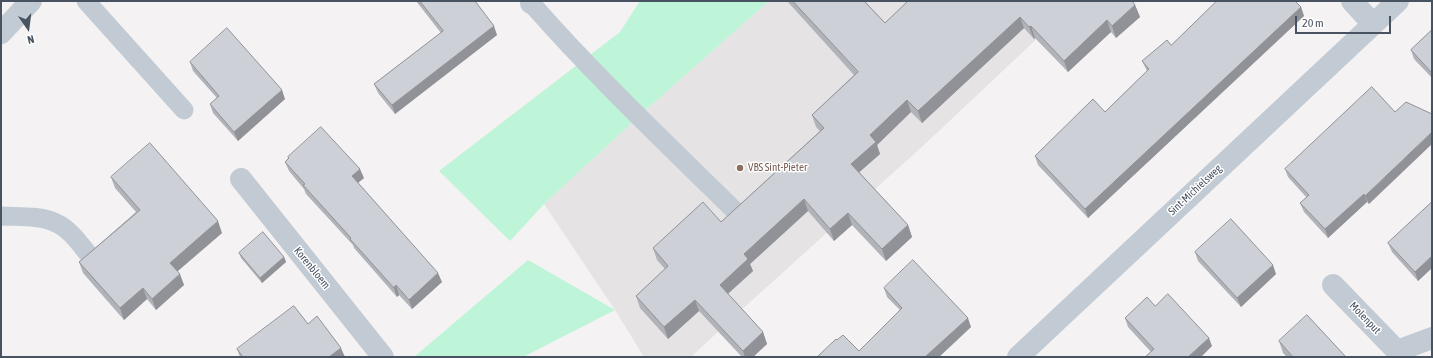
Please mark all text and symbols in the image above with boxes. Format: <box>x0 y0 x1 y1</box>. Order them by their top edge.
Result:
north arrow <box>8 8 48 48</box>
scale bar <box>1297 8 1393 34</box>
text: 20 m <box>1302 16 1324 30</box>
text: N <box>26 33 36 46</box>
place label: VBS Sint-Pieter <box>748 161 807 175</box>
street label: Sint-Michielsweg <box>1166 162 1224 218</box>
marker: VBS Sint-Pieter <box>735 163 745 173</box>
street label: Korenbloem <box>291 244 333 292</box>
street label: Molenput <box>1347 299 1383 337</box>

